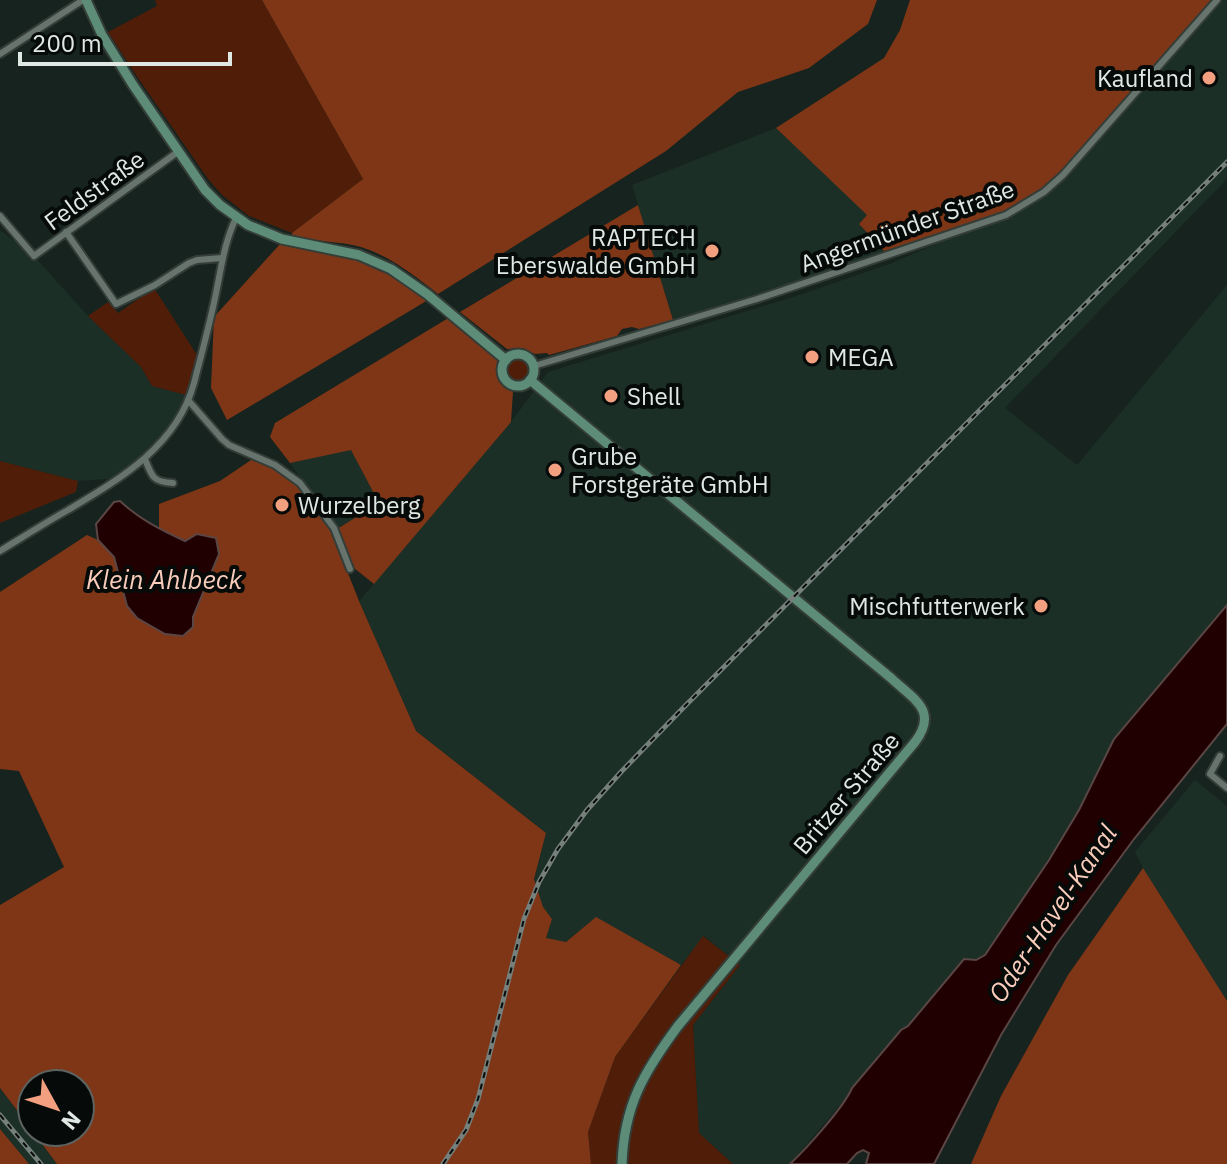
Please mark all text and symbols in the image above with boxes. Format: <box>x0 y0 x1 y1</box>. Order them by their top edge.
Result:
scale bar <box>20 16 230 66</box>
text: 200 m <box>32 27 102 59</box>
place label: Kaufland <box>1097 62 1193 94</box>
marker: Kaufland <box>1200 69 1218 87</box>
street label: Feldstraße <box>37 143 151 237</box>
street label: Angermünder Straße <box>795 172 1019 280</box>
place label: RAPTECH Eberswalde GmbH <box>496 221 696 281</box>
marker: RAPTECH Eberswalde GmbH <box>703 242 721 260</box>
place label: MEGA <box>828 341 894 373</box>
marker: MEGA <box>803 348 821 366</box>
place label: Shell <box>627 380 681 412</box>
marker: Shell <box>602 387 620 405</box>
place label: Grube Forstgeräte GmbH <box>571 440 769 500</box>
marker: Grube Forstgeräte GmbH <box>546 461 564 479</box>
place label: Wurzelberg <box>298 489 421 521</box>
marker: Wurzelberg <box>273 496 291 514</box>
water label: Klein Ahlbeck <box>86 562 242 596</box>
place label: Mischfutterwerk <box>849 590 1025 622</box>
marker: Mischfutterwerk <box>1032 597 1050 615</box>
street label: Britzer Straße <box>786 725 906 861</box>
water label: Oder-Havel-Kanal <box>980 818 1124 1008</box>
north arrow <box>16 1068 96 1148</box>
text: N <box>55 1106 88 1137</box>

